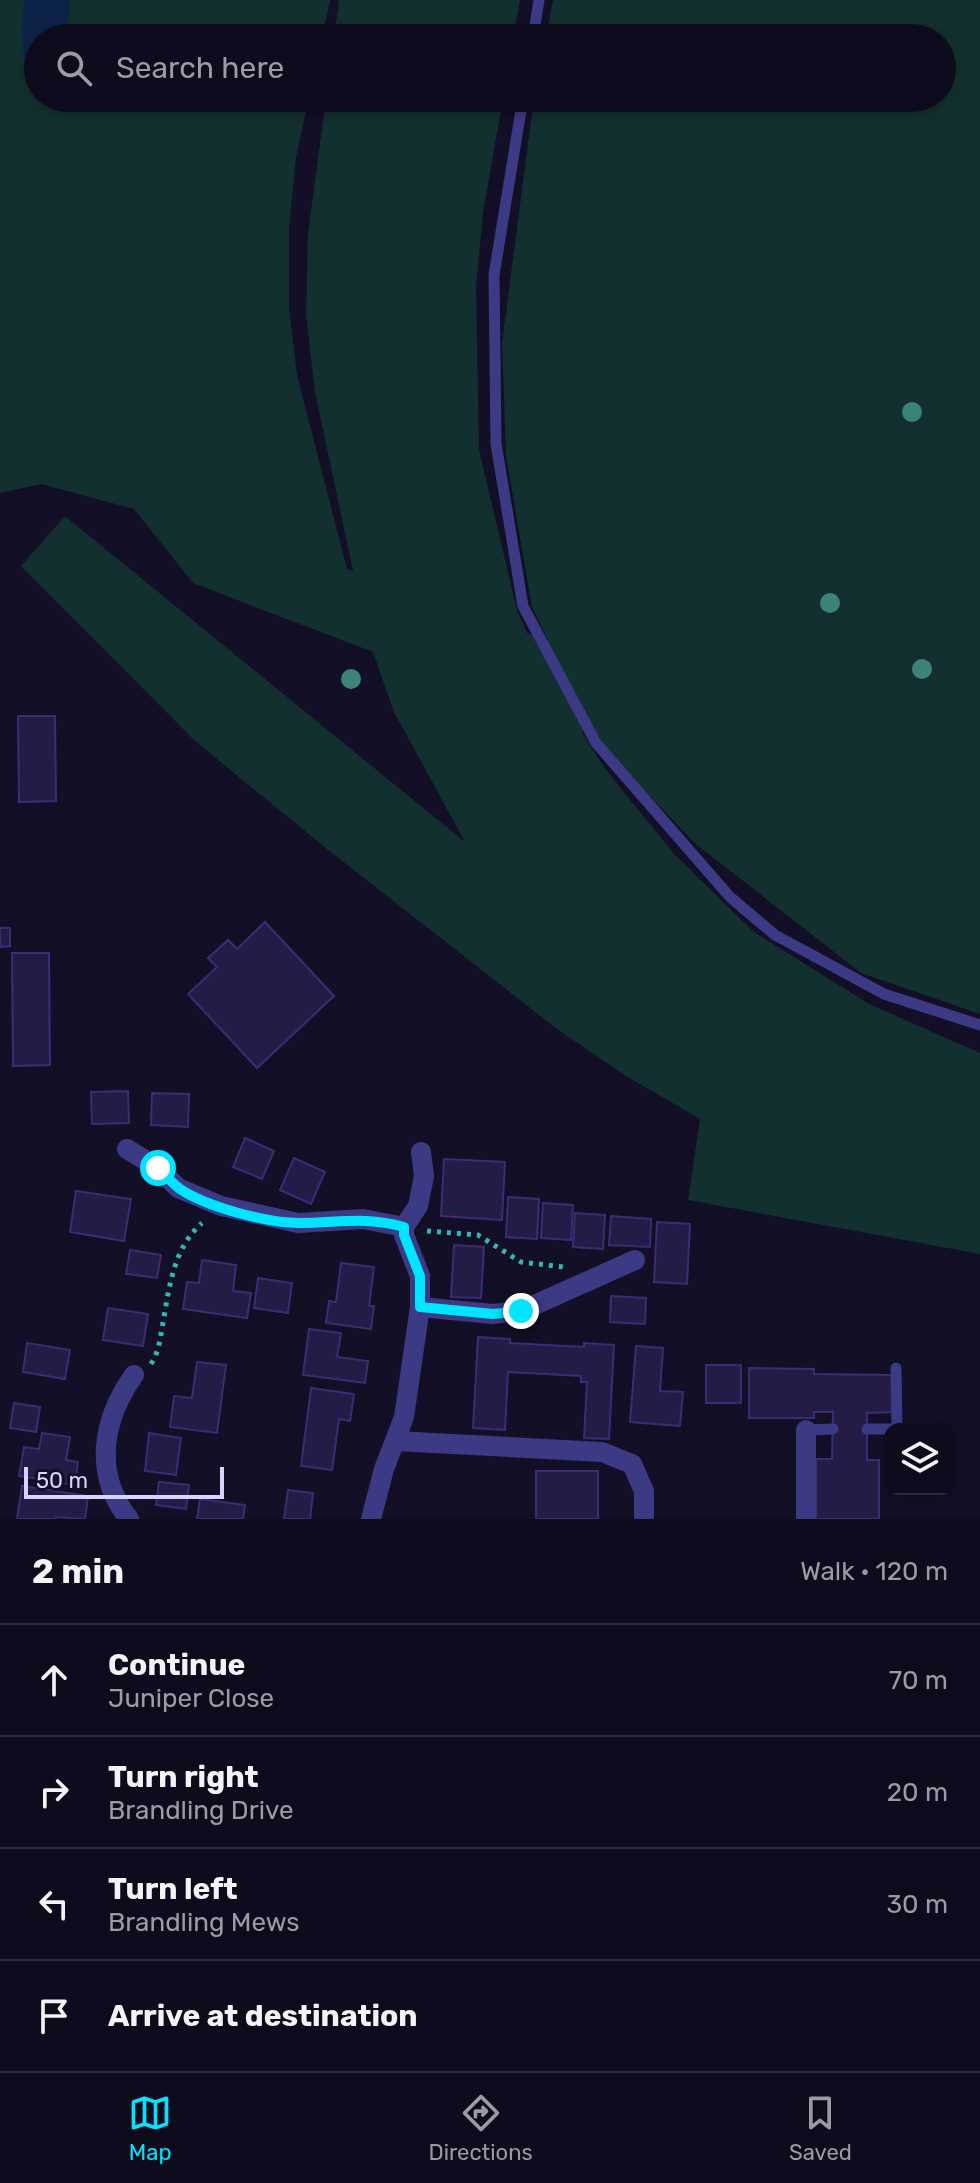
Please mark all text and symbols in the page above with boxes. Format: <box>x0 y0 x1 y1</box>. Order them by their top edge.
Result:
search box <box>24 24 956 112</box>
icon: search <box>52 46 96 90</box>
text: Search here <box>116 50 284 86</box>
route start <box>140 1150 176 1186</box>
route end <box>503 1293 539 1329</box>
map controls <box>884 1423 956 1495</box>
button: layers <box>884 1423 956 1495</box>
scale bar <box>24 1463 224 1499</box>
text: 50 m <box>36 1467 88 1494</box>
text: 2 min <box>32 1551 124 1592</box>
text: Walk · 120 m <box>800 1556 948 1587</box>
text: Continue <box>108 1647 245 1683</box>
icon: ahead <box>32 1658 76 1702</box>
text: 70 m <box>889 1665 948 1696</box>
text: Juniper Close <box>108 1683 274 1714</box>
text: Turn right <box>108 1759 259 1795</box>
icon: right <box>32 1770 76 1814</box>
text: 20 m <box>887 1777 948 1808</box>
text: Brandling Drive <box>108 1795 293 1826</box>
text: Turn left <box>108 1871 238 1907</box>
icon: left <box>32 1882 76 1926</box>
text: 30 m <box>886 1889 948 1920</box>
text: Brandling Mews <box>108 1907 300 1938</box>
icon: arrive <box>32 1994 76 2038</box>
text: Arrive at destination <box>108 1998 418 2034</box>
tab: Map <box>128 2091 172 2166</box>
tab: Directions <box>428 2091 533 2166</box>
tab: Saved <box>789 2091 852 2166</box>

